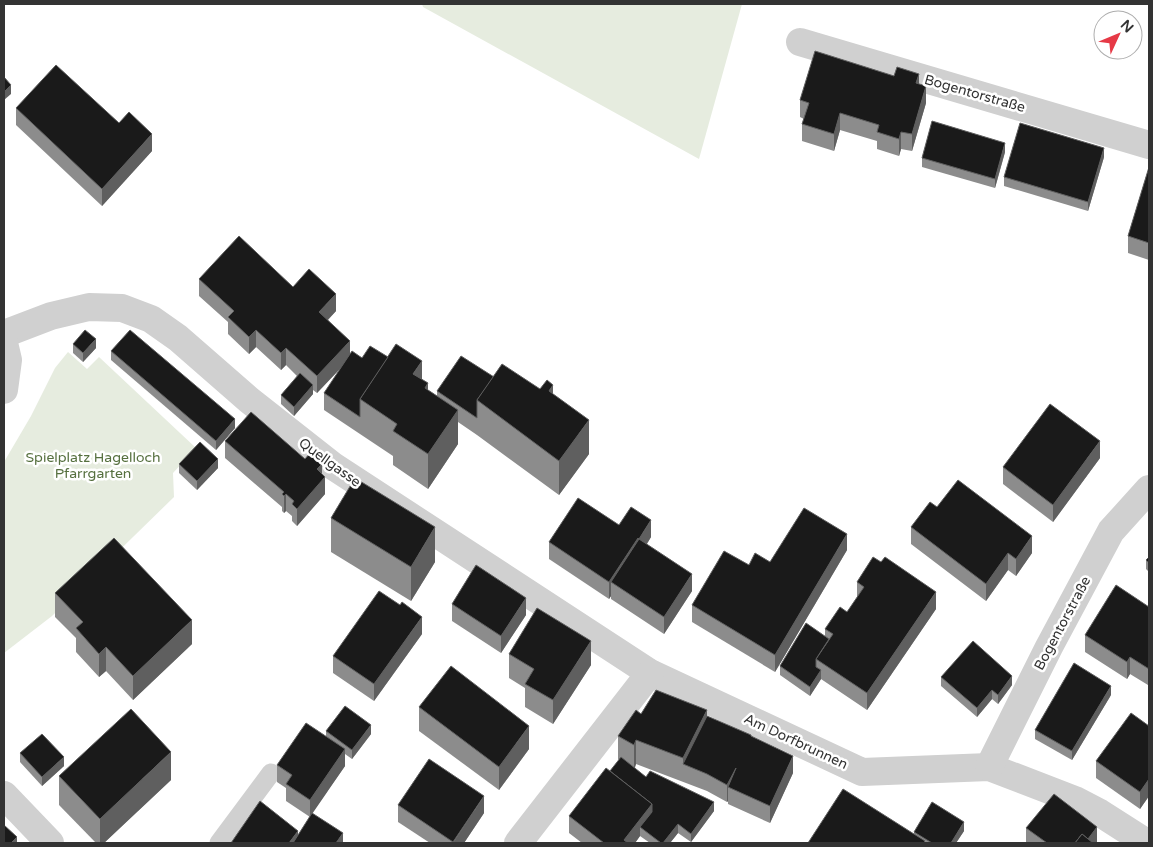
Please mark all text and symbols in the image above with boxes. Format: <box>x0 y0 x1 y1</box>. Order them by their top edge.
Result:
north arrow <box>1093 10 1143 60</box>
text: N <box>1117 16 1137 36</box>
street label: Bogentorstraße <box>923 71 1027 116</box>
street label: Quellgasse <box>295 434 364 491</box>
park label: Spielplatz Hagelloch Pfarrgarten <box>26 449 160 482</box>
street label: Bogentorstraße <box>1031 573 1094 673</box>
street label: Am Dorfbrunnen <box>741 710 850 773</box>

